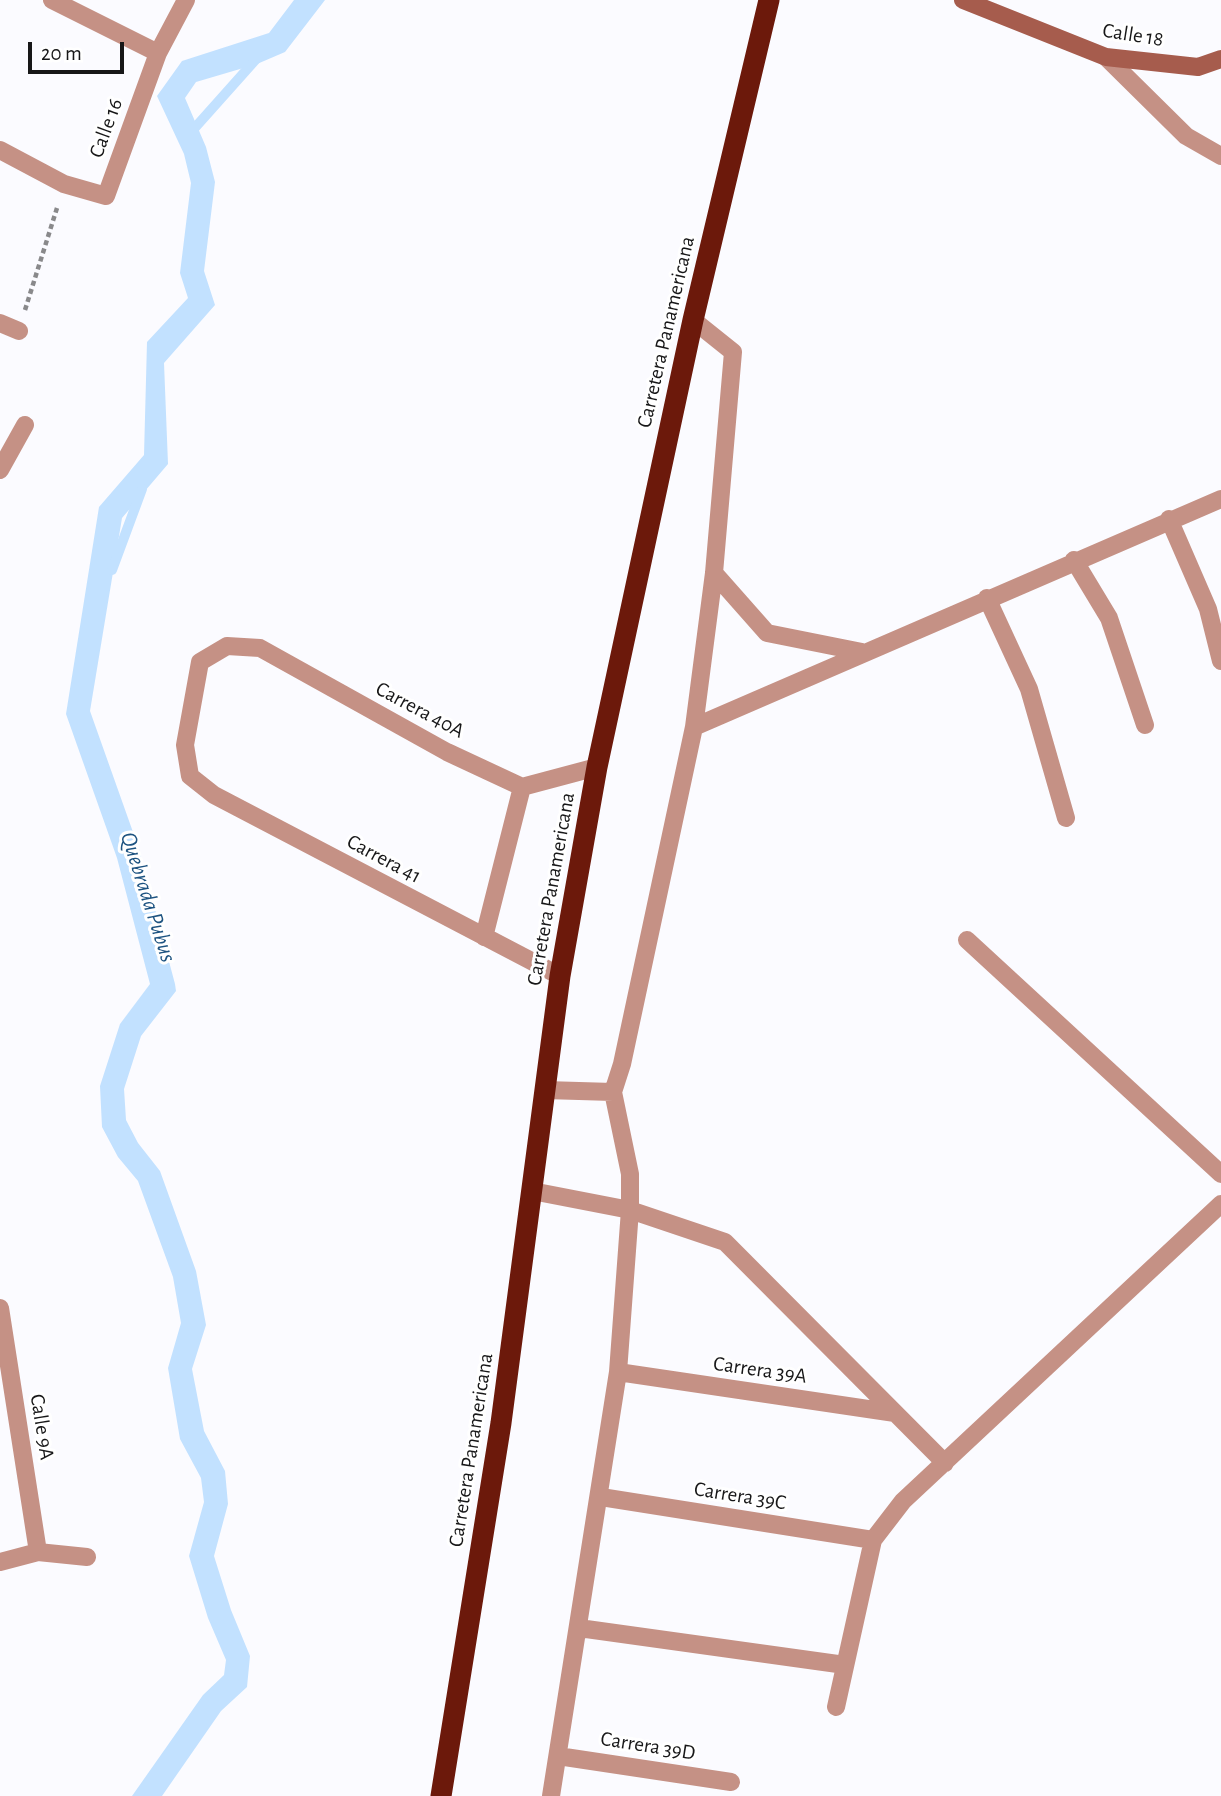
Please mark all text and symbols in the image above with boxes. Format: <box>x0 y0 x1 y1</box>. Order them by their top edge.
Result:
street label: Calle 18 <box>1101 18 1165 52</box>
scale bar <box>32 28 128 72</box>
text: 20 m <box>41 43 82 64</box>
street label: Calle 16 <box>84 95 128 161</box>
street label: Carretera Panamericana <box>632 234 700 430</box>
street label: Carrera 40A <box>371 676 469 744</box>
street label: Carretera Panamericana <box>522 790 580 988</box>
water label: Quebrada Pubus <box>114 829 182 965</box>
street label: Carrera 41 <box>342 829 426 889</box>
street label: Carretera Panamericana <box>443 1351 499 1549</box>
street label: Carrera 39A <box>712 1351 808 1389</box>
street label: Calle 9A <box>24 1392 60 1462</box>
street label: Carrera 39C <box>692 1476 788 1516</box>
street label: Carrera 39D <box>599 1726 697 1766</box>

